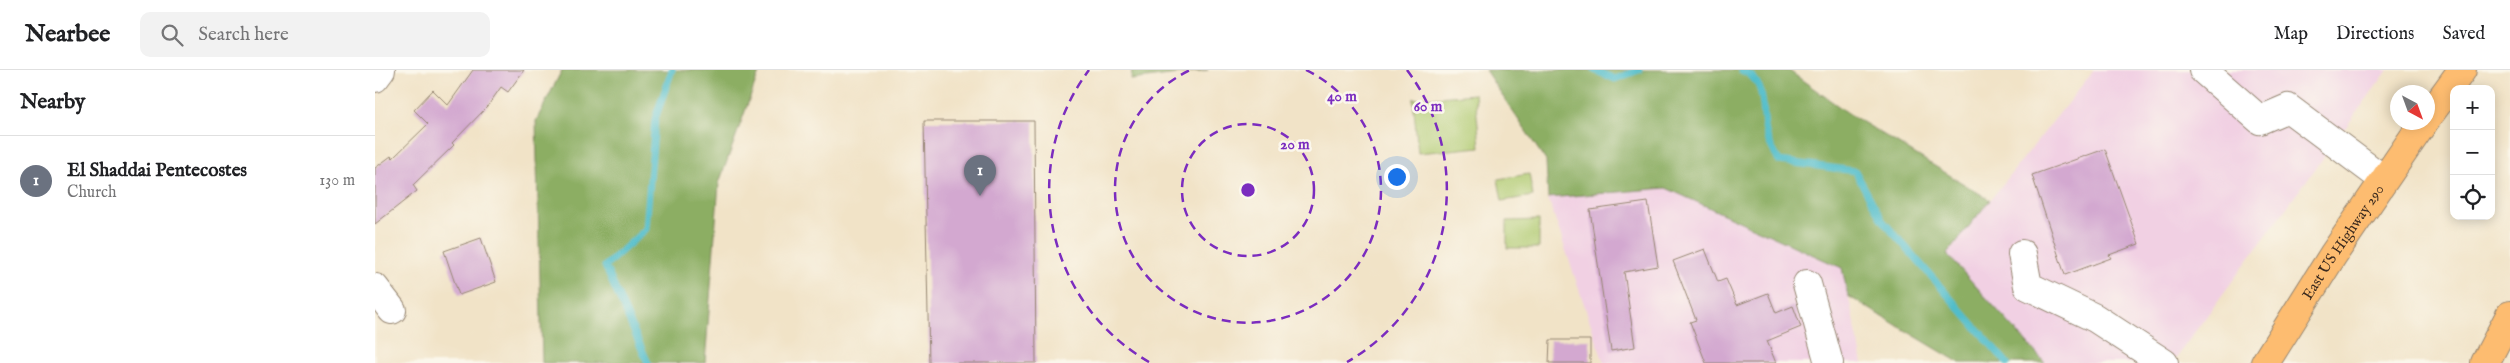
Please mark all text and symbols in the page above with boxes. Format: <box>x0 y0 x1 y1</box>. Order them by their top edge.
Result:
search box <box>140 12 490 57</box>
text: Nearbee <box>25 19 110 50</box>
icon: search <box>158 21 186 49</box>
text: Search here <box>198 23 289 47</box>
text: Map <box>2274 23 2308 46</box>
text: Directions <box>2336 23 2414 46</box>
text: Saved <box>2442 23 2485 46</box>
north arrow <box>2390 85 2435 130</box>
map controls <box>2450 85 2495 220</box>
button: + <box>2450 85 2495 130</box>
text: 40 m <box>1327 87 1357 106</box>
text: Nearby <box>20 89 85 116</box>
text: 60 m <box>1414 97 1443 116</box>
button: − <box>2450 130 2495 175</box>
text: 20 m <box>1280 135 1310 154</box>
pin: 1 <box>964 155 996 196</box>
text: El Shaddai Pentecostes <box>67 159 247 183</box>
your location <box>1384 164 1410 190</box>
text: 1 <box>33 171 39 191</box>
text: 130 m <box>319 171 355 191</box>
button: locate <box>2450 175 2495 220</box>
street label: East US Highway 290 <box>2298 180 2388 303</box>
centre of rings <box>1239 181 1257 199</box>
text: Church <box>67 183 116 203</box>

